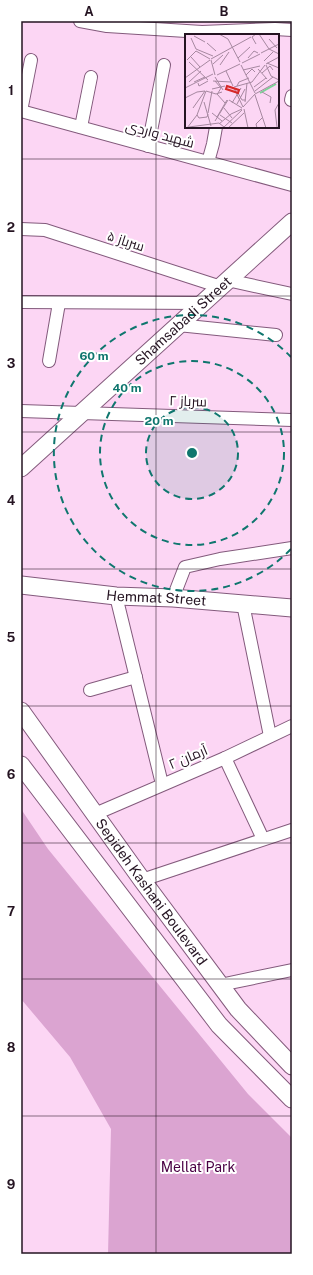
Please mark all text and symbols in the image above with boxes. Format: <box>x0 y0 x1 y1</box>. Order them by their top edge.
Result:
text: A <box>84 4 94 19</box>
text: B <box>220 4 229 19</box>
inset map <box>185 34 279 128</box>
text: 1 <box>8 83 14 98</box>
street label: شهید واردی <box>124 117 196 151</box>
text: 2 <box>7 220 15 235</box>
street label: سرباز ۵ <box>105 227 147 255</box>
street label: Shamsabadi Street <box>132 273 235 369</box>
text: 60 m <box>79 349 109 363</box>
text: 3 <box>7 356 16 371</box>
text: 40 m <box>112 381 142 395</box>
street label: سرباز ۲ <box>169 392 207 410</box>
text: 20 m <box>145 414 174 428</box>
centre of rings <box>185 446 199 460</box>
text: 4 <box>7 493 16 508</box>
street label: Hemmat Street <box>105 587 207 609</box>
text: 5 <box>7 630 16 645</box>
street label: آرمان ۲ <box>166 742 210 772</box>
text: 6 <box>7 767 16 782</box>
street label: Sepideh Kashani Boulevard <box>93 815 210 968</box>
text: 7 <box>7 904 15 919</box>
text: 8 <box>7 1040 16 1055</box>
park label: Mellat Park <box>161 1159 235 1175</box>
text: 9 <box>7 1177 15 1192</box>

